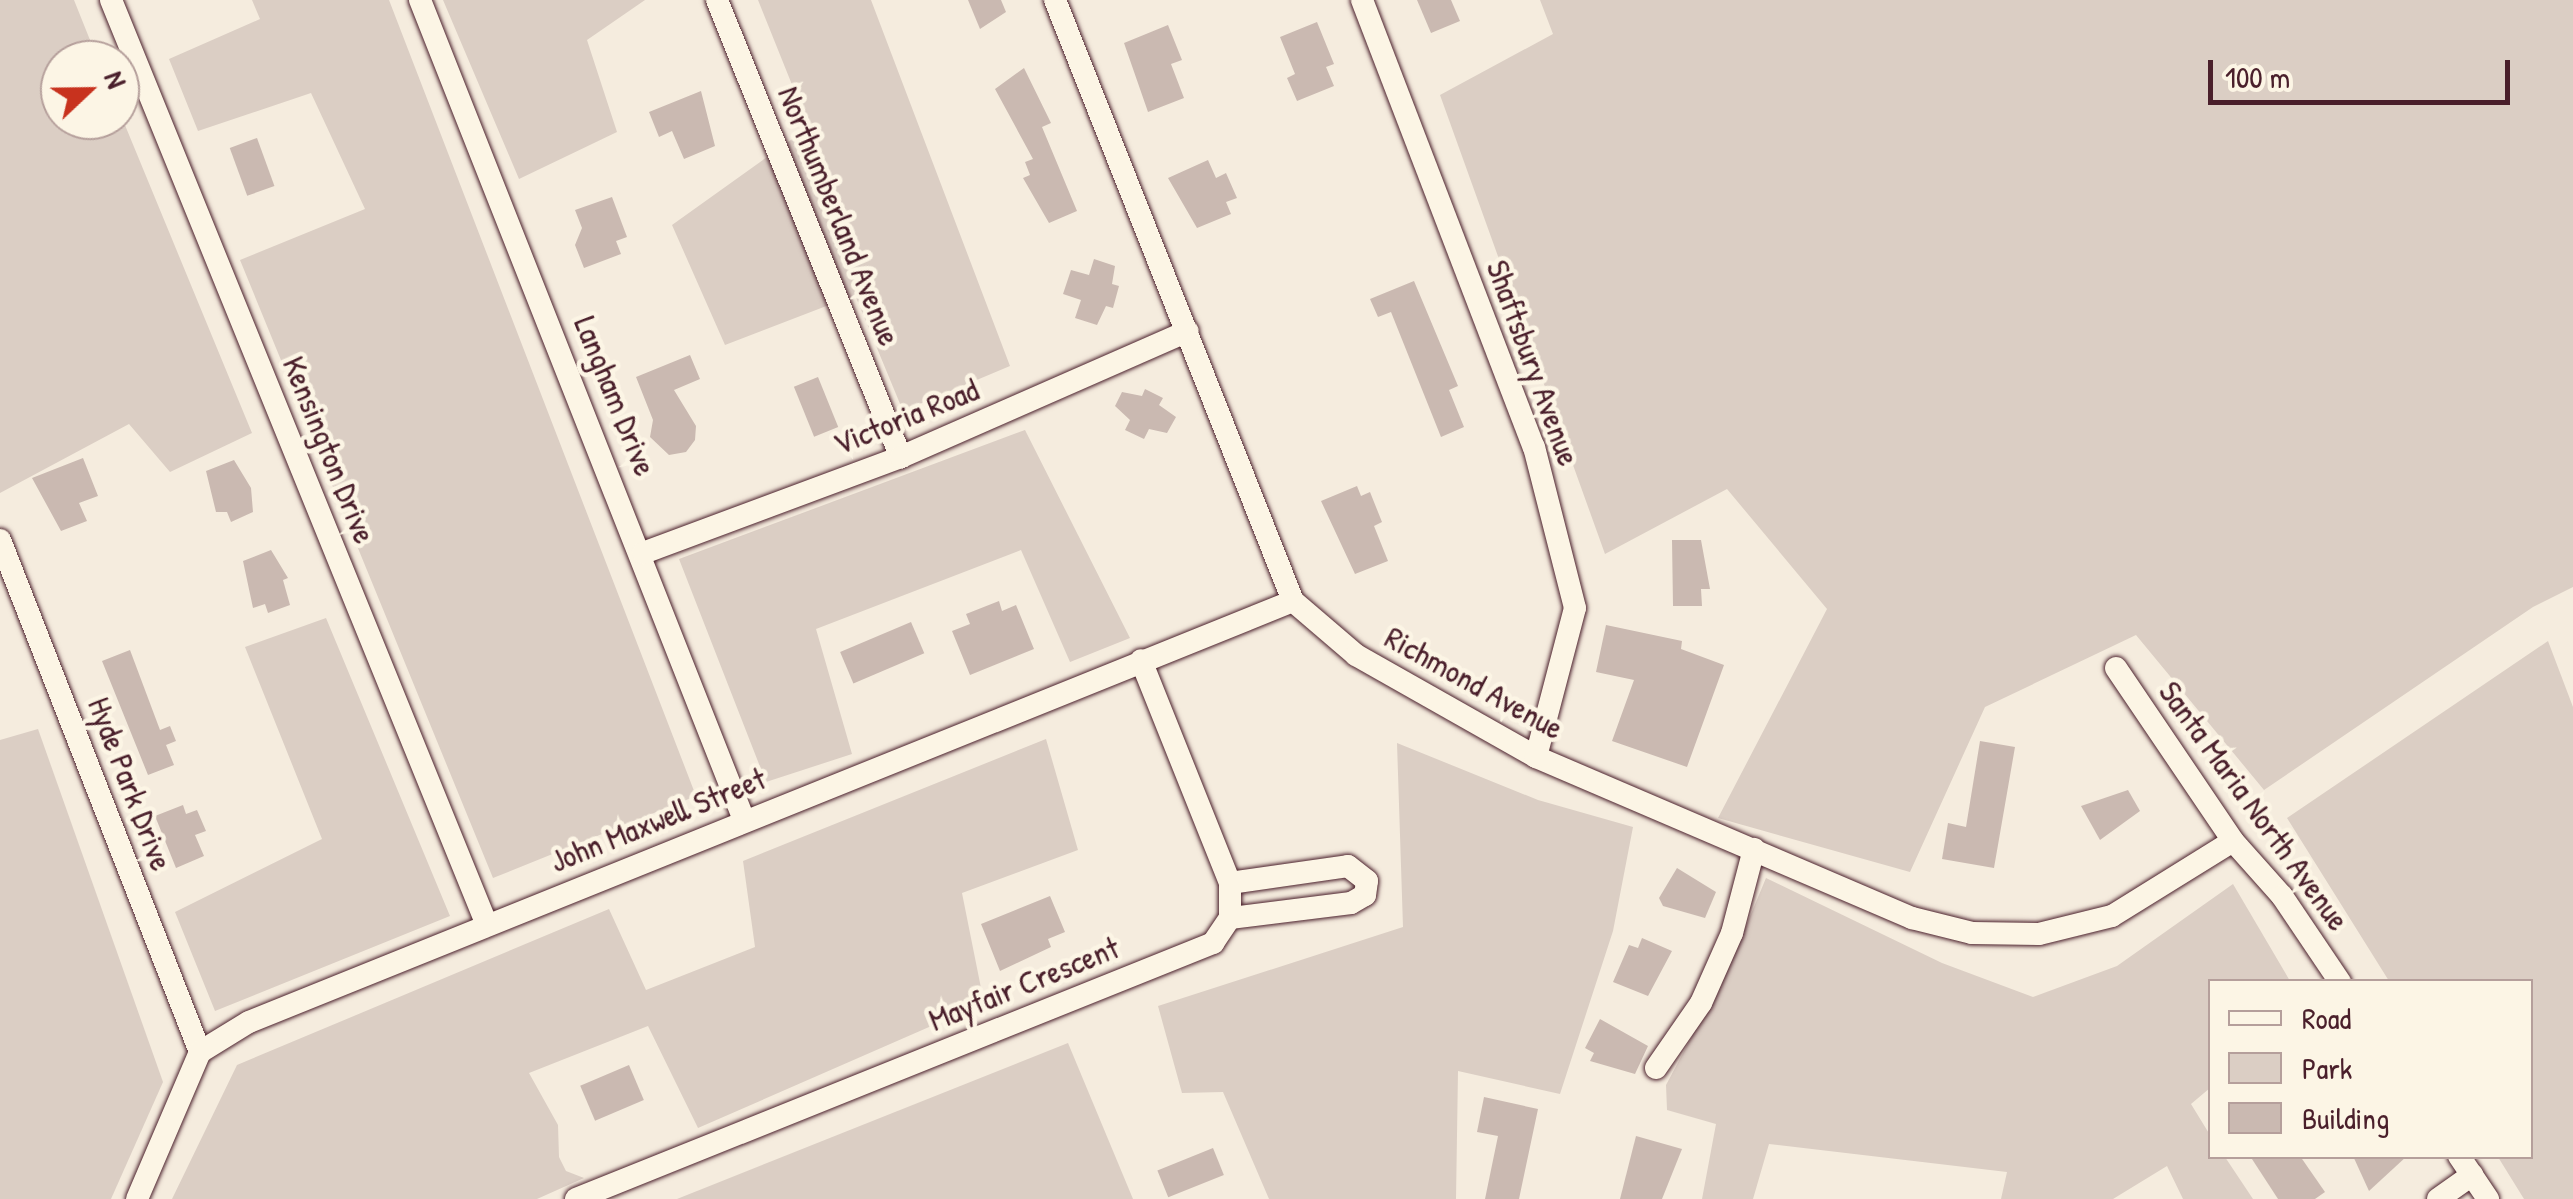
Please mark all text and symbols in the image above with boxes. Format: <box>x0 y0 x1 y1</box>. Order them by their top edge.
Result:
north arrow <box>40 40 140 140</box>
scale bar <box>2213 40 2516 102</box>
text: 100 m <box>2225 57 2290 97</box>
text: N <box>96 65 136 94</box>
street label: Northumberland Avenue <box>770 81 908 351</box>
street label: Shaftsbury Avenue <box>1478 255 1588 471</box>
street label: Langham Drive <box>566 311 664 481</box>
street label: Kensington Drive <box>274 351 384 549</box>
street label: Victoria Road <box>828 370 984 464</box>
street label: Richmond Avenue <box>1378 618 1570 748</box>
street label: Santa Maria North Avenue <box>2151 674 2357 938</box>
street label: Hyde Park Drive <box>79 692 181 876</box>
street label: John Maxwell Street <box>545 759 771 881</box>
street label: Mayfair Crescent <box>923 928 1125 1040</box>
legend <box>2208 979 2533 1159</box>
text: Road <box>2302 998 2351 1038</box>
text: Park <box>2302 1048 2352 1088</box>
text: Building <box>2302 1098 2389 1138</box>

